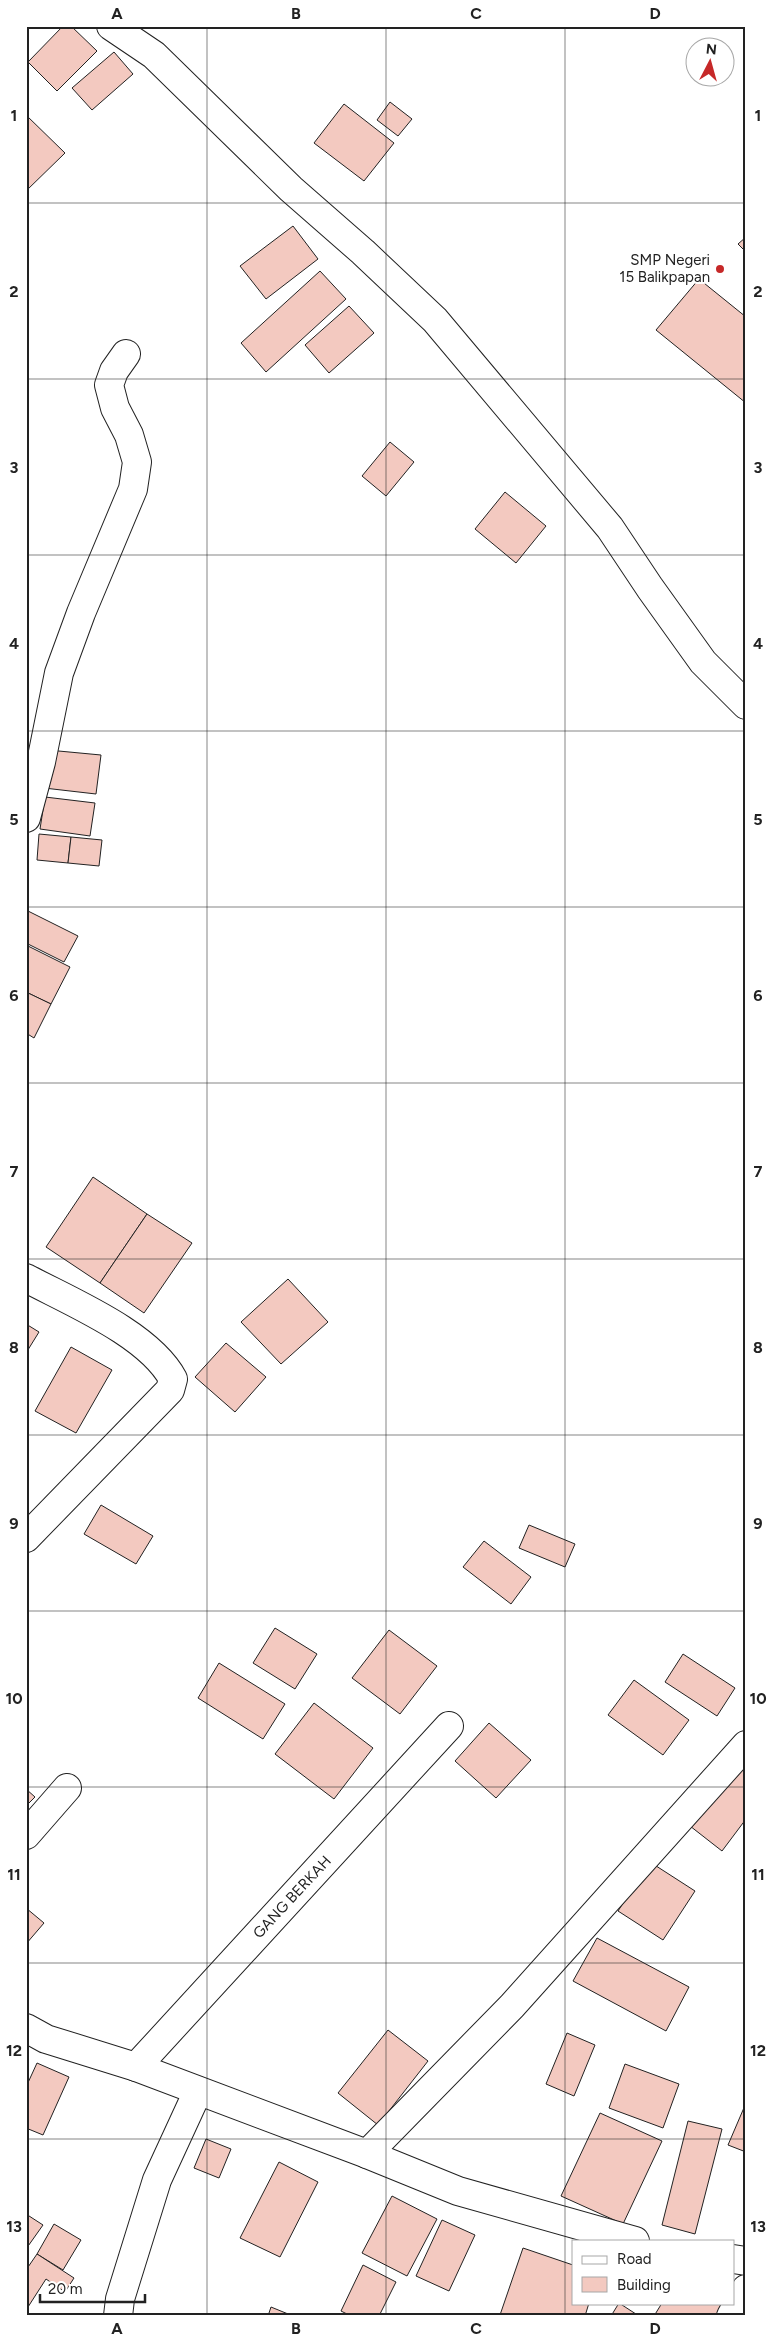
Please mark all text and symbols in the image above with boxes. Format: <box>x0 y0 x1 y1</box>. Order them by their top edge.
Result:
text: A <box>111 4 123 23</box>
text: B <box>291 4 301 23</box>
text: C <box>470 4 482 23</box>
text: D <box>649 4 661 23</box>
north arrow <box>684 38 734 88</box>
text: N <box>705 41 718 59</box>
text: 1 <box>11 106 17 125</box>
text: 1 <box>755 106 761 125</box>
place label: SMP Negeri 15 Balikpapan <box>619 251 710 286</box>
marker: SMP Negeri 15 Balikpapan <box>714 263 726 275</box>
text: 2 <box>9 282 19 301</box>
text: 2 <box>753 282 763 301</box>
text: 3 <box>10 458 19 477</box>
text: 3 <box>754 458 763 477</box>
text: 4 <box>9 634 19 653</box>
text: 4 <box>753 634 763 653</box>
text: 5 <box>9 810 19 829</box>
text: 5 <box>753 810 763 829</box>
text: 6 <box>9 986 19 1005</box>
text: 6 <box>753 986 763 1005</box>
text: 7 <box>10 1162 19 1181</box>
text: 7 <box>754 1162 763 1181</box>
text: 8 <box>9 1338 19 1357</box>
text: 8 <box>753 1338 763 1357</box>
text: 9 <box>9 1514 19 1533</box>
text: 9 <box>753 1514 763 1533</box>
text: 10 <box>5 1689 23 1708</box>
text: 10 <box>749 1689 767 1708</box>
street label: GANG BERKAH <box>249 1852 335 1942</box>
text: 11 <box>7 1865 21 1884</box>
text: 11 <box>751 1865 765 1884</box>
text: 12 <box>6 2041 22 2060</box>
text: 12 <box>750 2041 766 2060</box>
text: 13 <box>6 2217 22 2236</box>
text: 13 <box>750 2217 766 2236</box>
legend <box>572 2240 734 2304</box>
text: Road <box>617 2250 652 2268</box>
scale bar <box>40 2272 145 2304</box>
text: Building <box>617 2276 671 2294</box>
text: 20 m <box>48 2280 82 2298</box>
text: A <box>111 2319 123 2338</box>
text: B <box>291 2319 301 2338</box>
text: C <box>470 2319 482 2338</box>
text: D <box>649 2319 661 2338</box>

